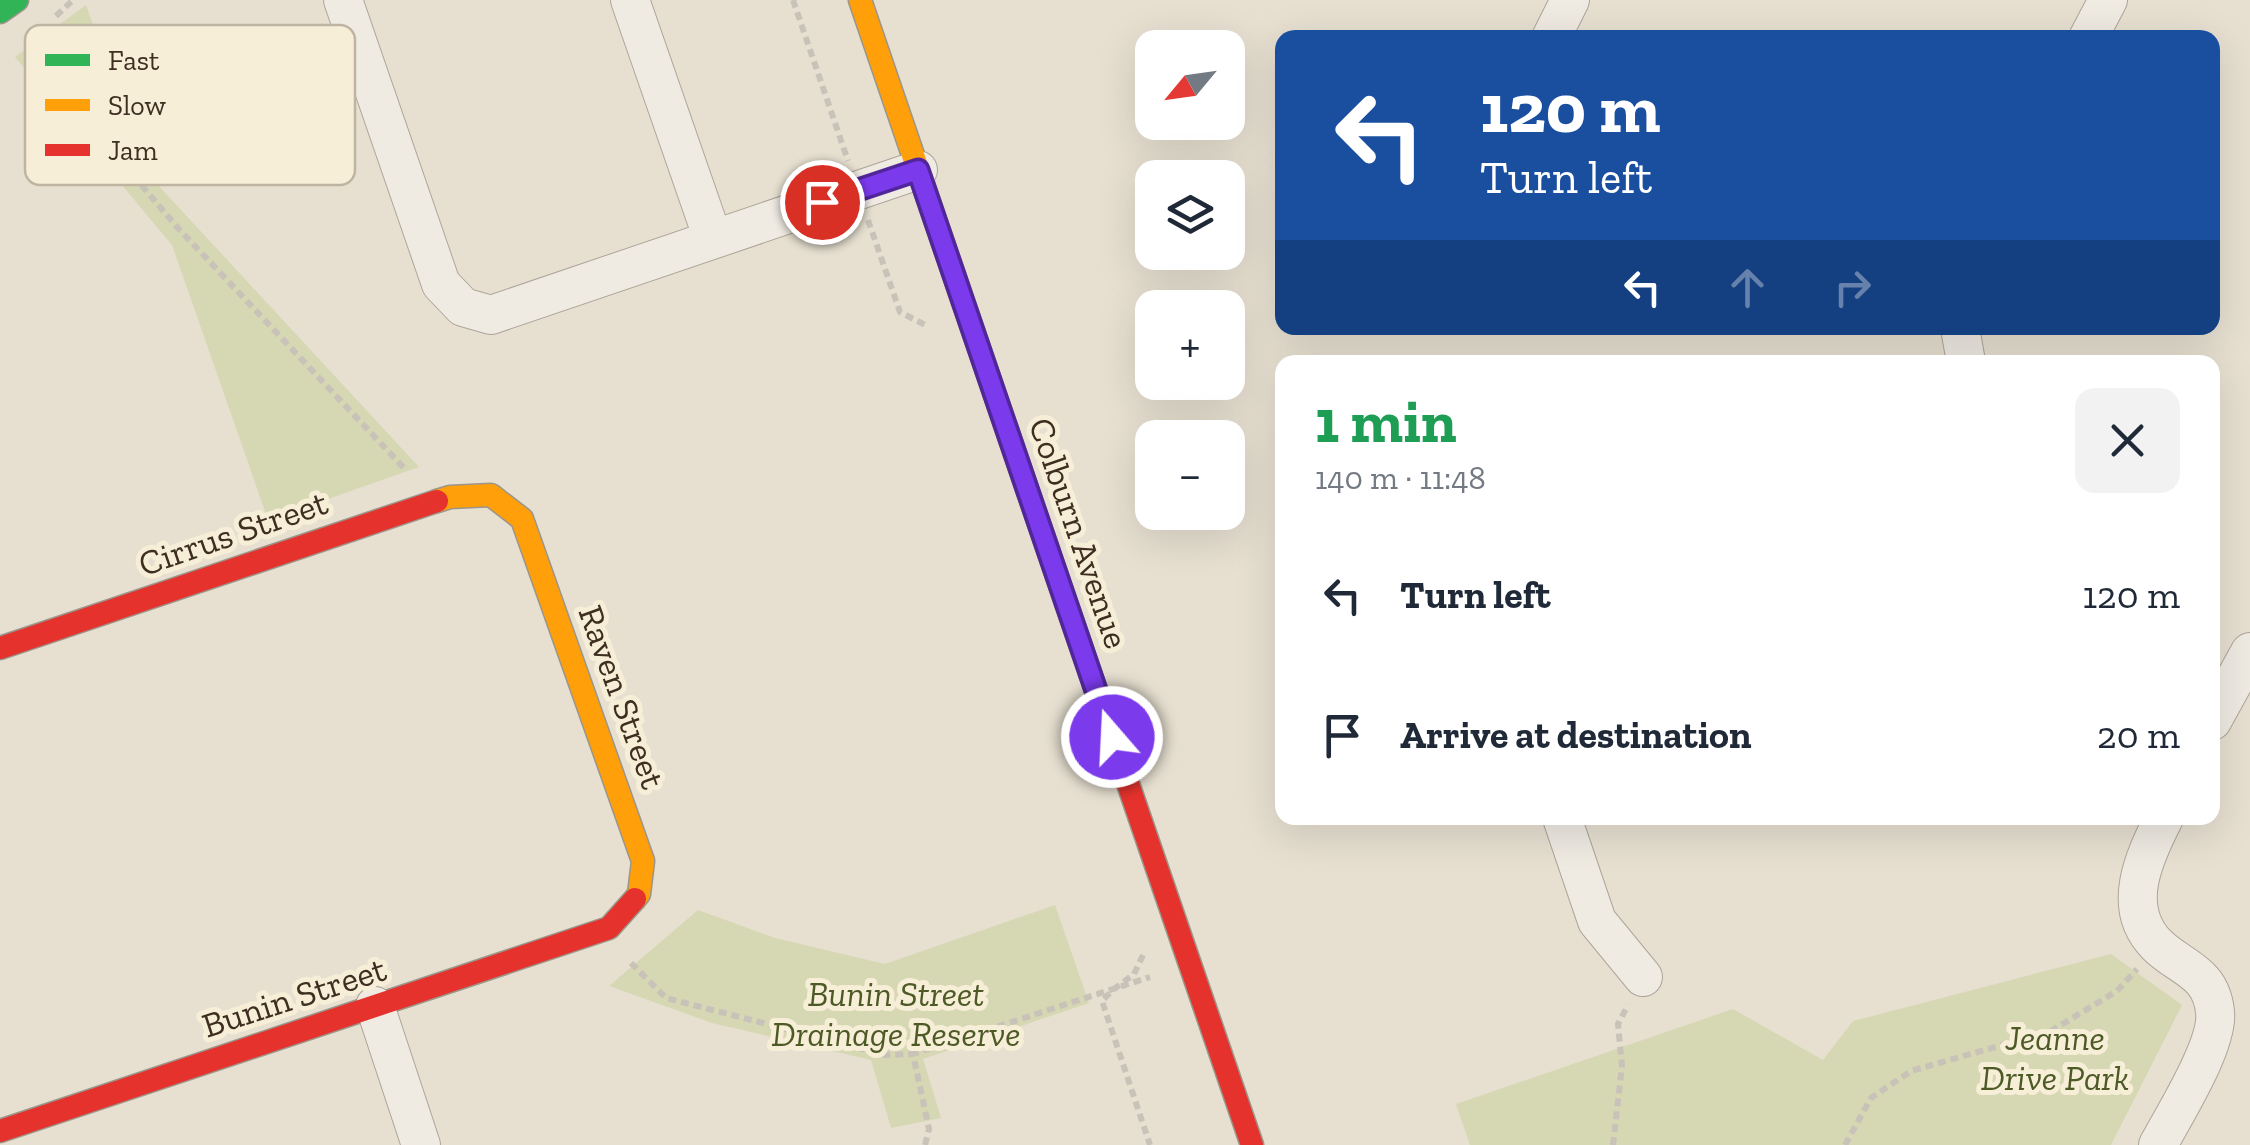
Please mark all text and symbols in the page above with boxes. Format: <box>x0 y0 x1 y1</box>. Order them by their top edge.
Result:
legend <box>25 25 355 185</box>
north arrow <box>1135 30 1245 140</box>
map controls <box>1135 30 1245 530</box>
text: Fast <box>108 44 160 77</box>
text: 120 m <box>1480 66 1661 150</box>
icon: left <box>1315 70 1445 200</box>
text: Slow <box>108 89 166 122</box>
text: Jam <box>108 134 158 167</box>
text: Turn left <box>1480 151 1652 205</box>
pin <box>780 160 865 245</box>
button: layers <box>1135 160 1245 270</box>
icon: arrive <box>795 175 850 230</box>
icon: left <box>1615 260 1670 315</box>
icon: ahead <box>1720 260 1775 315</box>
icon: right <box>1825 260 1880 315</box>
button: + <box>1135 290 1245 400</box>
text: 1 min <box>1315 385 1457 457</box>
button: close <box>2075 388 2180 493</box>
street label: Colburn Avenue <box>1020 412 1138 654</box>
button: − <box>1135 420 1245 530</box>
text: 140 m · 11:48 <box>1315 459 1486 497</box>
street label: Cirrus Street <box>133 481 333 585</box>
icon: left <box>1315 568 1370 623</box>
text: Turn left <box>1400 572 1551 618</box>
text: 120 m <box>2082 572 2180 618</box>
street label: Raven Street <box>569 600 675 794</box>
position arrow <box>1060 685 1164 789</box>
icon: arrive <box>1315 708 1370 763</box>
text: Arrive at destination <box>1400 712 1751 758</box>
text: 20 m <box>2097 712 2180 758</box>
street label: Bunin Street <box>197 948 391 1046</box>
park label: Bunin Street Drainage Reserve <box>772 973 1020 1055</box>
park label: Jeanne Drive Park <box>1981 1017 2129 1099</box>

